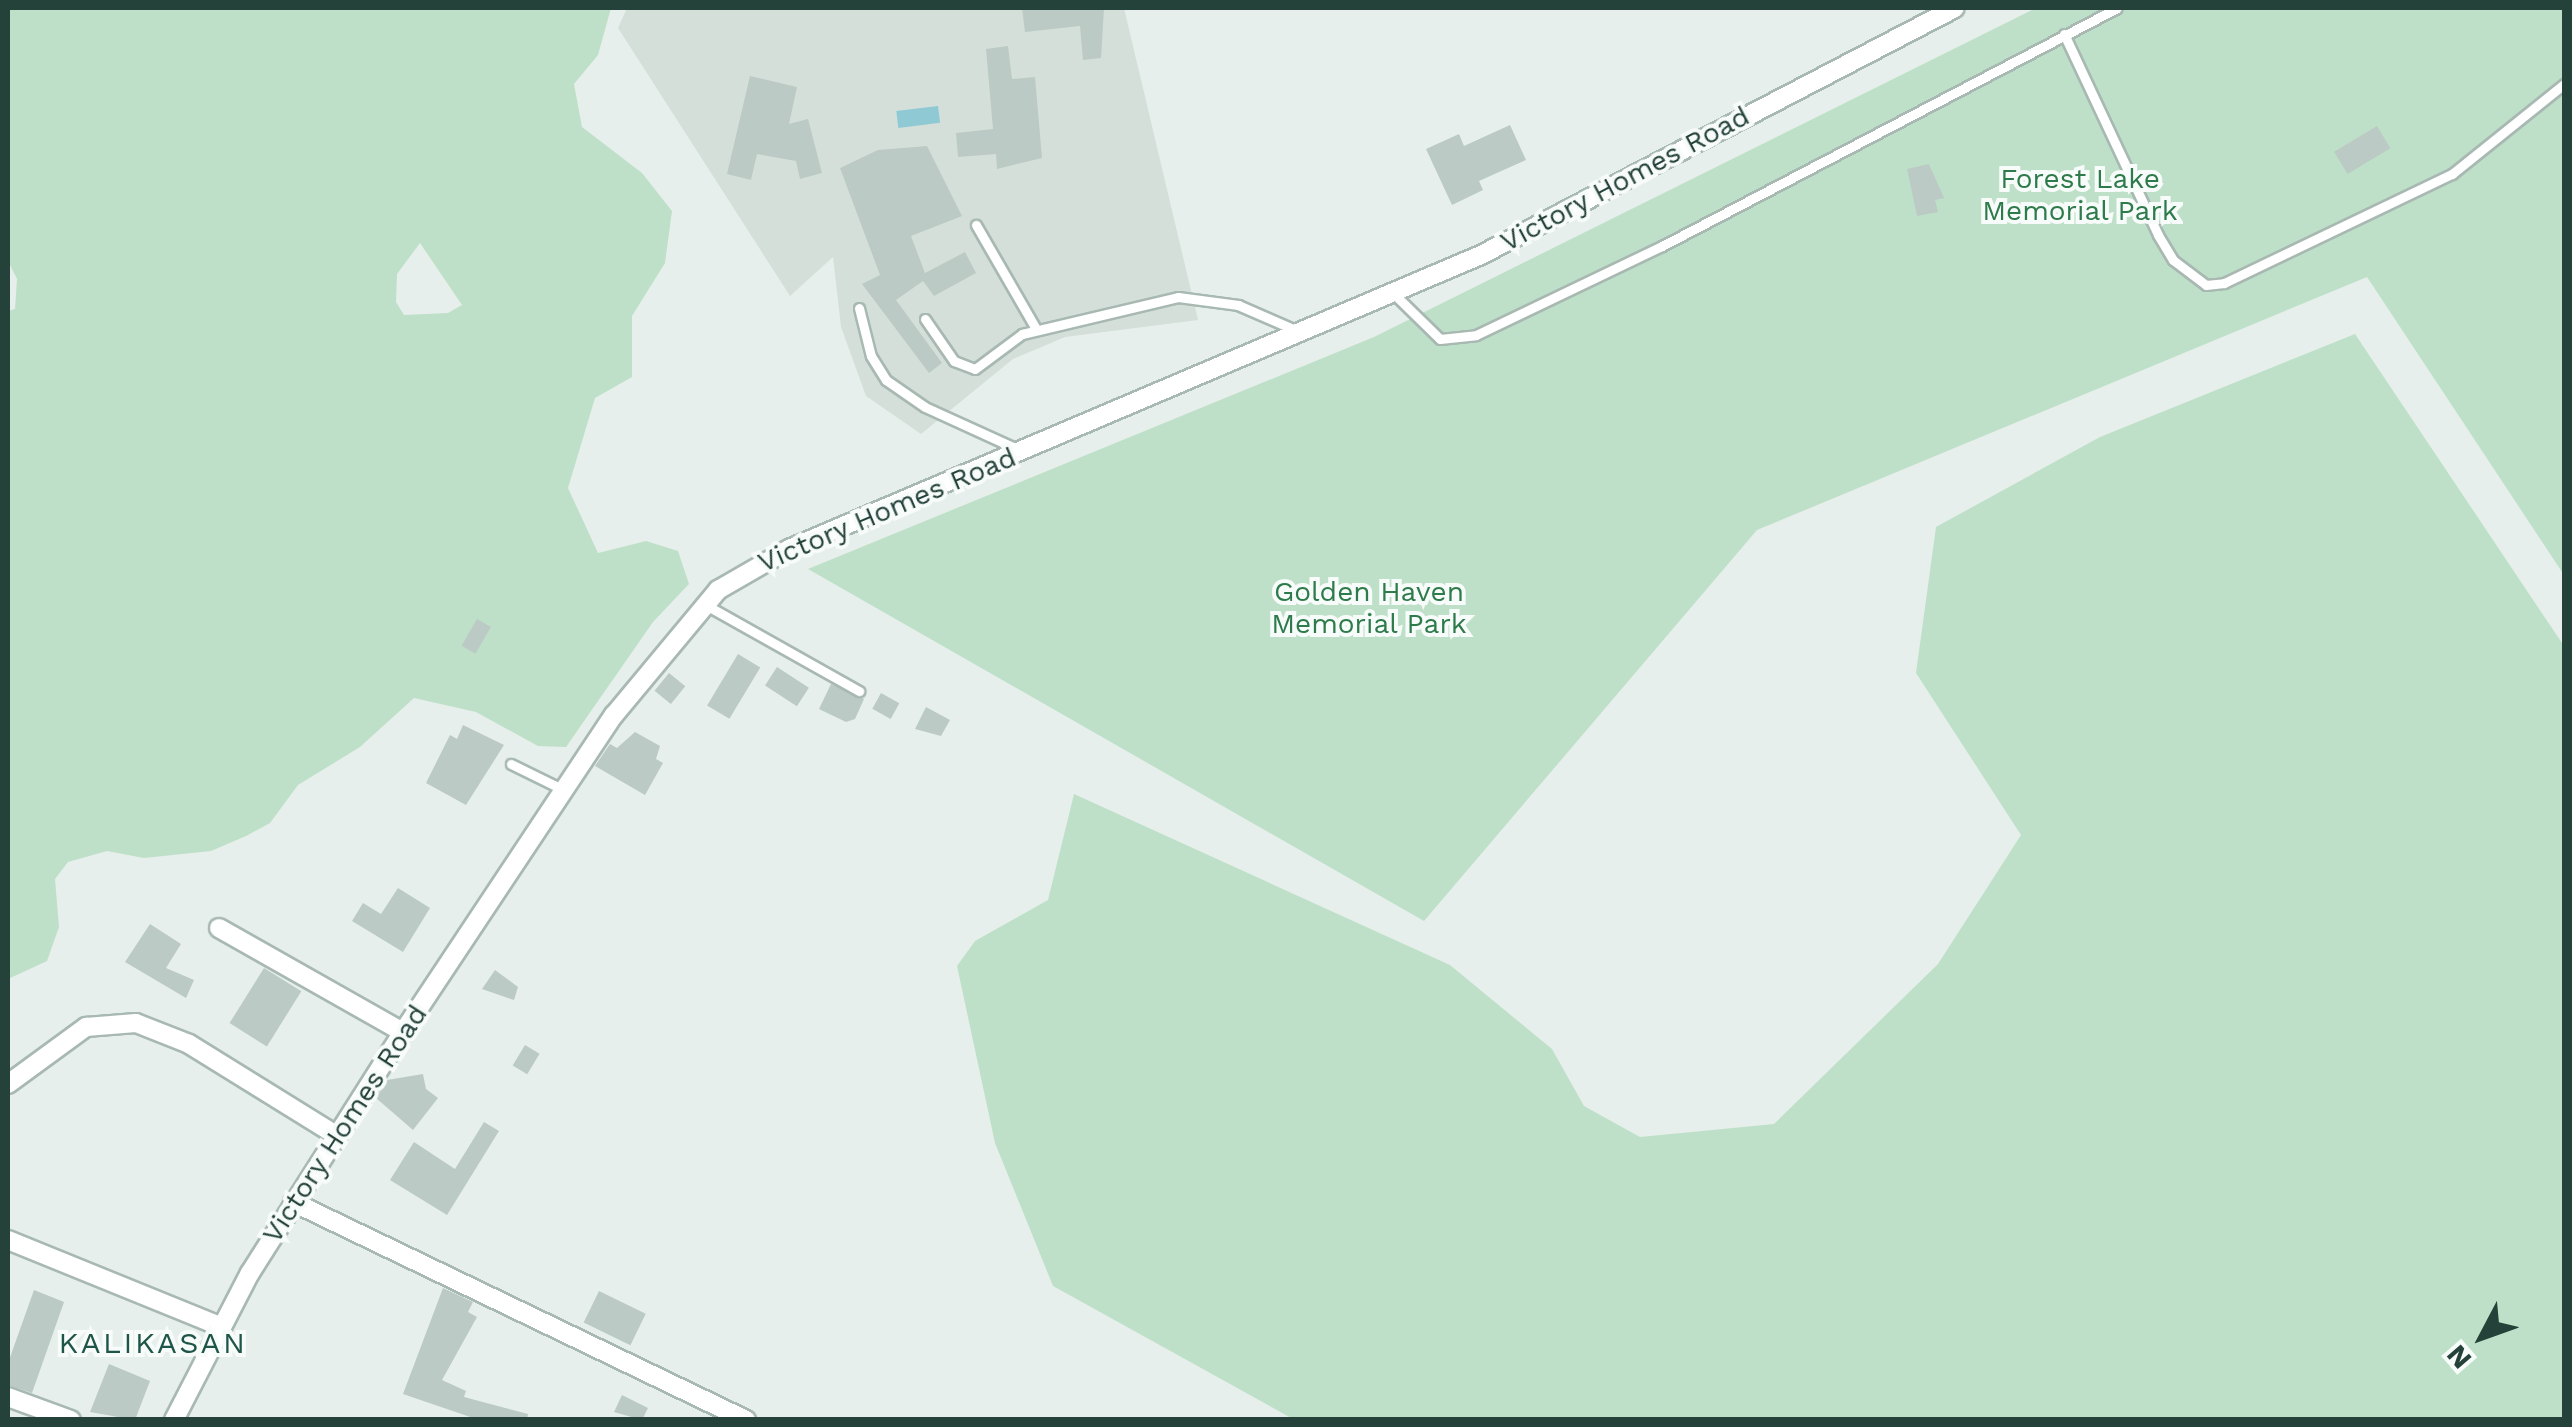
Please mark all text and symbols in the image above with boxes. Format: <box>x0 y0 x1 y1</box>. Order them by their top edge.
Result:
street label: Victory Homes Road <box>1494 99 1756 259</box>
park label: Forest Lake Memorial Park <box>1982 162 2178 228</box>
street label: Victory Homes Road <box>753 440 1021 580</box>
park label: Golden Haven Memorial Park <box>1271 575 1467 641</box>
street label: Victory Homes Road <box>255 998 435 1250</box>
north arrow <box>2432 1287 2532 1387</box>
district label: KALIKASAN <box>59 1325 247 1361</box>
text: N <box>2440 1338 2478 1376</box>

